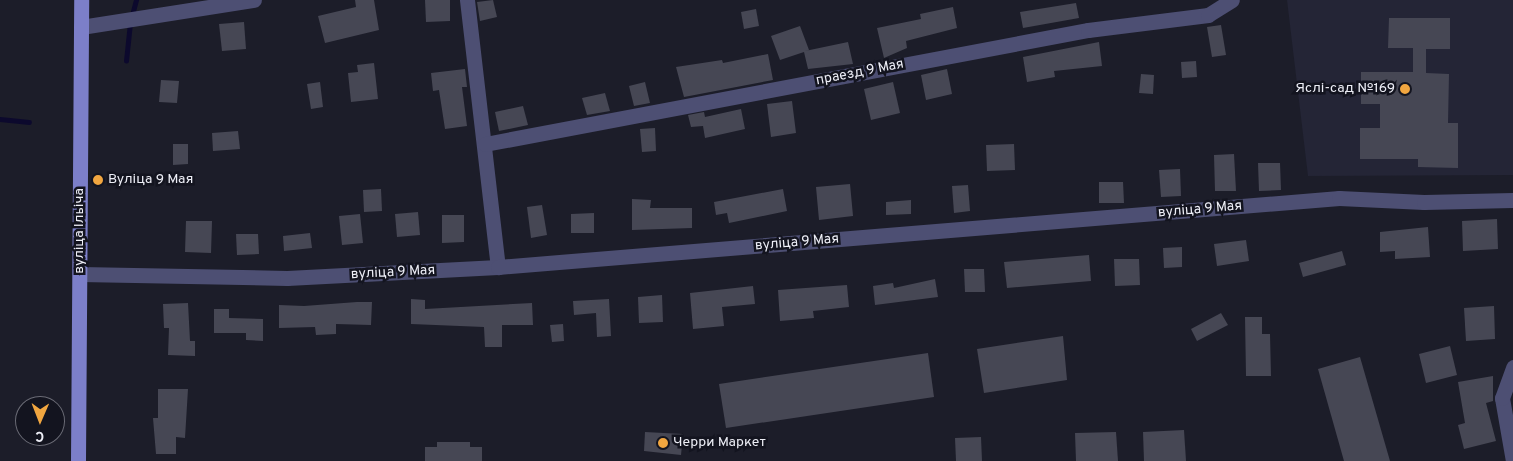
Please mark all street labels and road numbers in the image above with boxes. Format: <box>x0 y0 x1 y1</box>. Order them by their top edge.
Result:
street label: праезд 9 Мая <box>815 56 905 90</box>
street label: вуліца Ільіча <box>72 188 88 274</box>
street label: вуліца 9 Мая <box>1157 198 1243 222</box>
street label: вуліца 9 Мая <box>754 231 840 255</box>
street label: вуліца 9 Мая <box>350 262 436 284</box>

